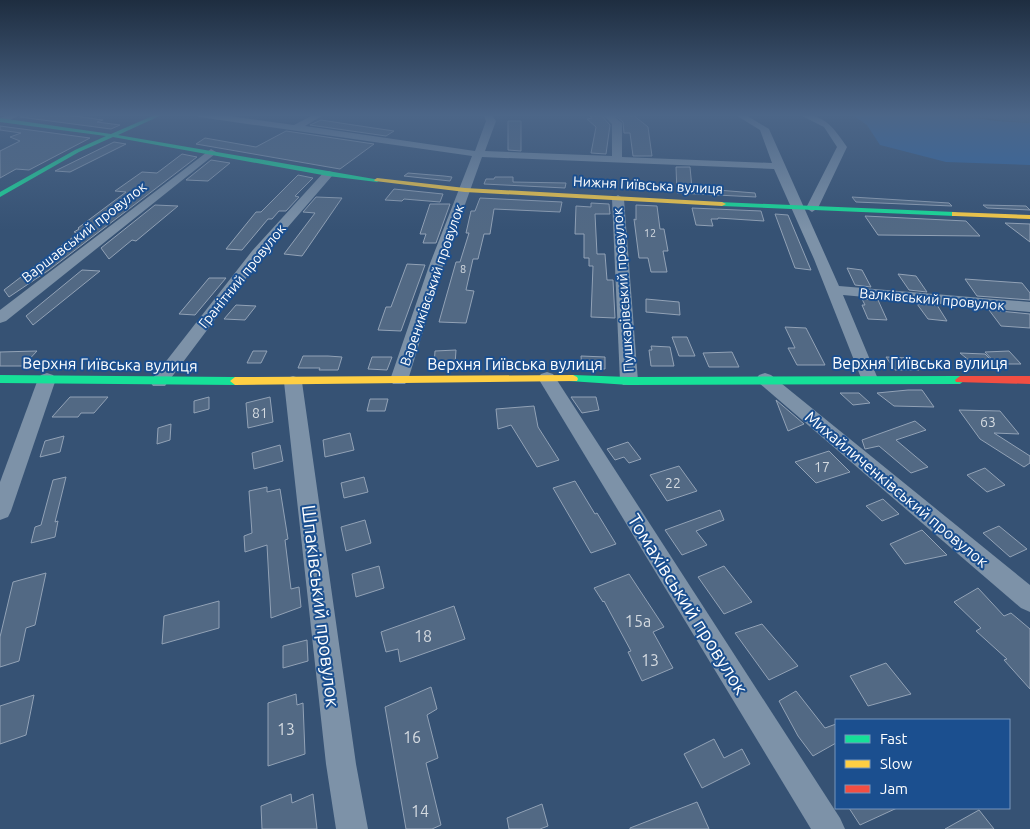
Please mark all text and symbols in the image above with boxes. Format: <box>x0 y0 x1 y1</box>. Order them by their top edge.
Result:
street label: Нижня Гиївська вулиця <box>573 173 723 197</box>
street label: Варшавський провулок <box>19 178 149 286</box>
street label: Варениківський провулок <box>397 202 467 368</box>
street label: Пушкарівський провулок <box>609 207 637 373</box>
street label: Гранітний провулок <box>195 221 289 331</box>
house number: 12 <box>644 227 656 239</box>
house number: 8 <box>460 263 466 275</box>
street label: Валківський провулок <box>859 285 1005 313</box>
street label: Верхня Гиївська вулиця <box>22 353 198 375</box>
street label: Верхня Гиївська вулиця <box>832 354 1008 372</box>
street label: Верхня Гиївська вулиця <box>427 355 603 373</box>
house number: 81 <box>252 405 268 421</box>
street label: Михайличенківський провулок <box>802 407 992 571</box>
house number: 63 <box>980 414 996 430</box>
house number: 17 <box>814 459 830 475</box>
house number: 22 <box>665 475 681 491</box>
street label: Шпаківський провулок <box>298 504 344 709</box>
street label: Томахівський провулок <box>623 510 753 699</box>
house number: 15а <box>625 612 651 630</box>
house number: 18 <box>414 627 432 645</box>
house number: 13 <box>641 651 659 669</box>
legend <box>835 719 1010 809</box>
house number: 13 <box>277 720 295 738</box>
house number: 16 <box>403 728 421 746</box>
text: Fast <box>880 730 908 747</box>
text: Slow <box>880 755 913 772</box>
text: Jam <box>880 780 908 797</box>
house number: 14 <box>411 802 429 820</box>

